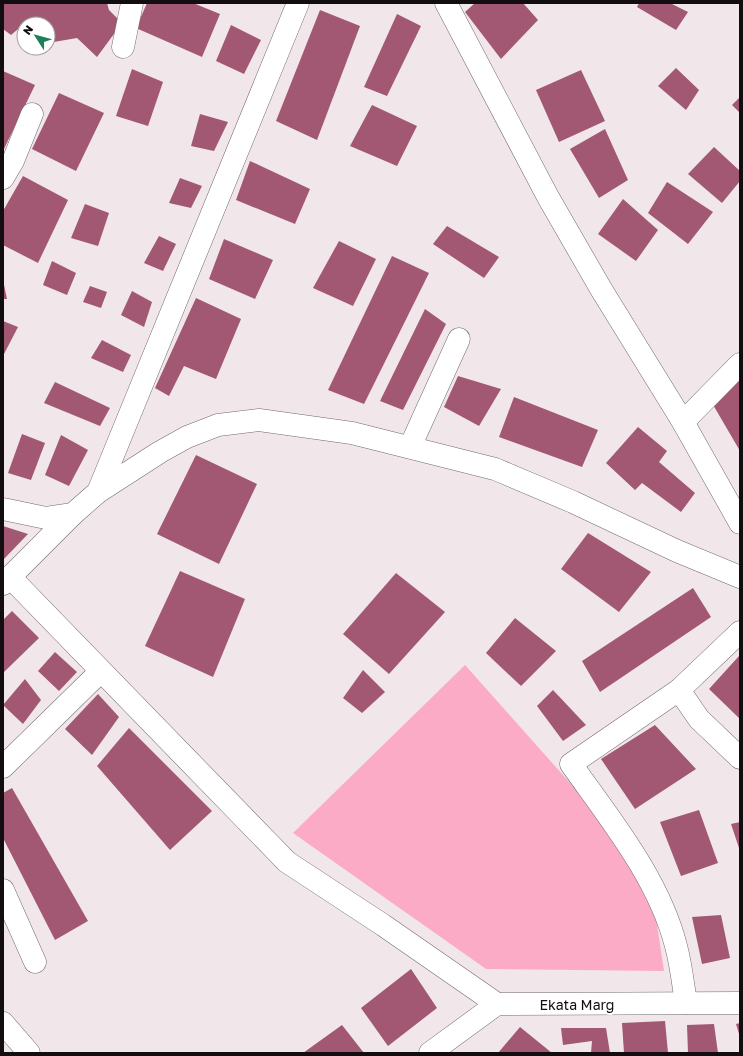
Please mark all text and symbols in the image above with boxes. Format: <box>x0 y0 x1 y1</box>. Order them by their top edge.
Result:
north arrow <box>16 16 56 56</box>
text: N <box>20 23 35 37</box>
street label: Ekata Marg <box>540 996 614 1013</box>

